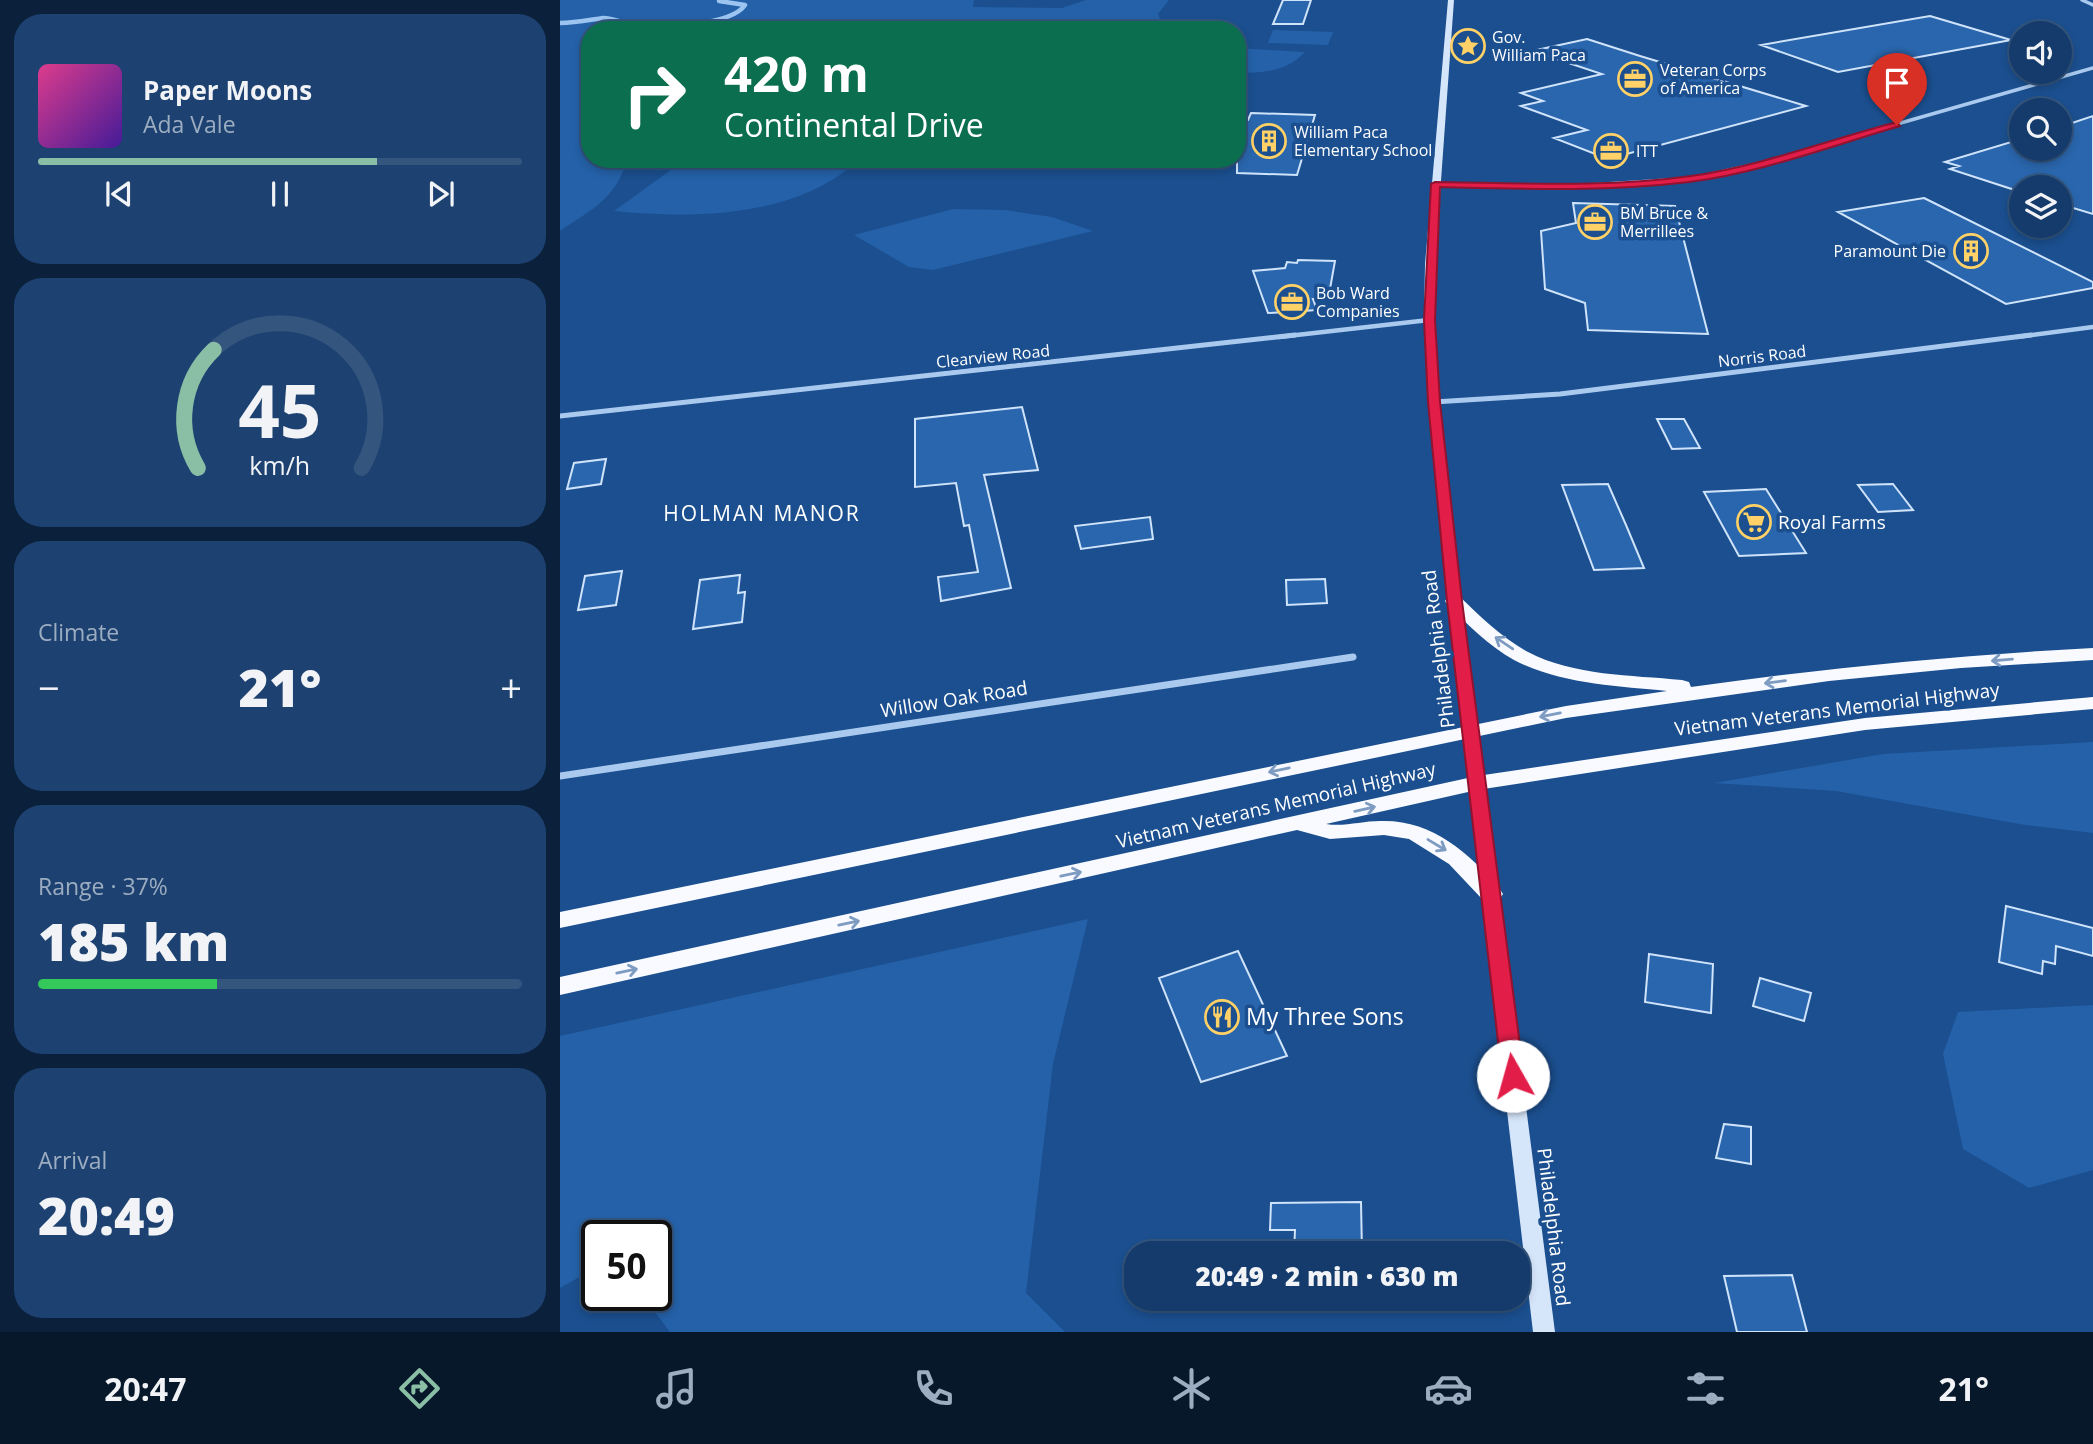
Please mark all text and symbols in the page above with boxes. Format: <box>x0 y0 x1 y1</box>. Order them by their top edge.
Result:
map controls <box>2009 21 2072 238</box>
button: sound <box>2009 21 2072 84</box>
place label: Gov. William Paca <box>1492 26 1586 66</box>
place icon: Gov. William Paca <box>1449 27 1487 65</box>
text: 420 m <box>724 40 869 106</box>
icon: right <box>609 49 700 140</box>
pin <box>1867 53 1927 125</box>
place label: Veteran Corps of America <box>1660 59 1766 99</box>
office icon: Veteran Corps of America <box>1616 60 1654 98</box>
icon: arrive <box>1878 64 1916 102</box>
text: Paper Moons <box>143 72 312 108</box>
button: search <box>2009 98 2072 161</box>
text: Continental Drive <box>724 103 984 146</box>
text: Ada Vale <box>143 108 236 140</box>
place label: William Paca Elementary School <box>1294 121 1432 161</box>
building icon: William Paca Elementary School <box>1250 122 1288 160</box>
office icon: ITT <box>1592 132 1630 170</box>
place label: ITT <box>1636 140 1658 162</box>
icon: previous <box>100 175 138 213</box>
icon: pause <box>261 175 299 213</box>
icon: next <box>422 175 460 213</box>
button: layers <box>2009 175 2072 238</box>
place label: BM Bruce & Merrillees <box>1620 202 1708 242</box>
office icon: BM Bruce & Merrillees <box>1576 203 1614 241</box>
building icon: Paramount Die <box>1952 232 1990 270</box>
place label: Paramount Die <box>1834 240 1946 262</box>
place label: Bob Ward Companies <box>1316 282 1400 322</box>
office icon: Bob Ward Companies <box>1273 283 1311 321</box>
street label: Clearview Road <box>935 339 1051 373</box>
street label: Norris Road <box>1717 340 1807 372</box>
text: 45 <box>238 361 322 460</box>
text: km/h <box>250 448 310 482</box>
district label: HOLMAN MANOR <box>663 499 861 527</box>
supermarket icon: Royal Farms <box>1735 503 1773 541</box>
place label: Royal Farms <box>1778 509 1886 535</box>
street label: Philadelphia Road <box>1415 568 1461 730</box>
text: Climate <box>38 616 119 648</box>
one-way arrow <box>1495 636 1514 651</box>
text: 21° <box>239 651 321 722</box>
one-way arrow <box>1991 654 2013 667</box>
text: − <box>38 661 60 713</box>
text: + <box>500 661 522 713</box>
street label: Willow Oak Road <box>879 675 1029 723</box>
one-way arrow <box>1764 675 1787 688</box>
street label: Vietnam Veterans Memorial Highway <box>1673 676 2001 742</box>
one-way arrow <box>1539 709 1562 722</box>
street label: Vietnam Veterans Memorial Highway <box>1114 755 1439 854</box>
one-way arrow <box>1268 764 1291 778</box>
one-way arrow <box>1353 802 1376 815</box>
one-way arrow <box>1426 838 1446 852</box>
one-way arrow <box>1059 867 1082 880</box>
text: Range · 37% <box>38 870 168 902</box>
text: 185 km <box>38 905 229 976</box>
one-way arrow <box>837 915 860 929</box>
one-way arrow <box>615 964 638 978</box>
restaurant icon: My Three Sons <box>1203 998 1241 1036</box>
place label: My Three Sons <box>1246 1000 1404 1032</box>
position arrow <box>1476 1039 1550 1113</box>
text: Arrival <box>38 1144 107 1176</box>
street label: Philadelphia Road <box>1531 1146 1577 1308</box>
text: 20:49 <box>38 1179 175 1250</box>
speed limit sign: 50 <box>581 1220 672 1311</box>
text: 20:49 · 2 min · 630 m <box>1196 1258 1458 1294</box>
icon: directions <box>395 1364 444 1413</box>
icon: music <box>652 1364 701 1413</box>
icon: phone <box>909 1364 958 1413</box>
icon: climate <box>1167 1364 1216 1413</box>
icon: car <box>1424 1364 1473 1413</box>
icon: filters <box>1681 1364 1730 1413</box>
text: 20:47 <box>104 1367 186 1410</box>
text: 21° <box>1939 1367 1989 1410</box>

